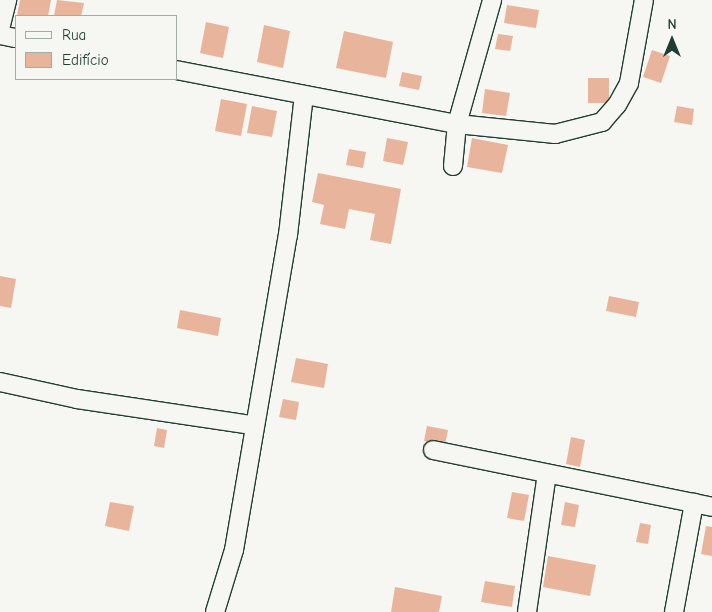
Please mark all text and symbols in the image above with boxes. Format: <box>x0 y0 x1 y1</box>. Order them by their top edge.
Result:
legend <box>15 15 178 80</box>
north arrow <box>647 15 697 65</box>
text: N <box>667 16 677 33</box>
text: Rua <box>62 26 86 44</box>
text: Edifício <box>62 51 109 69</box>

